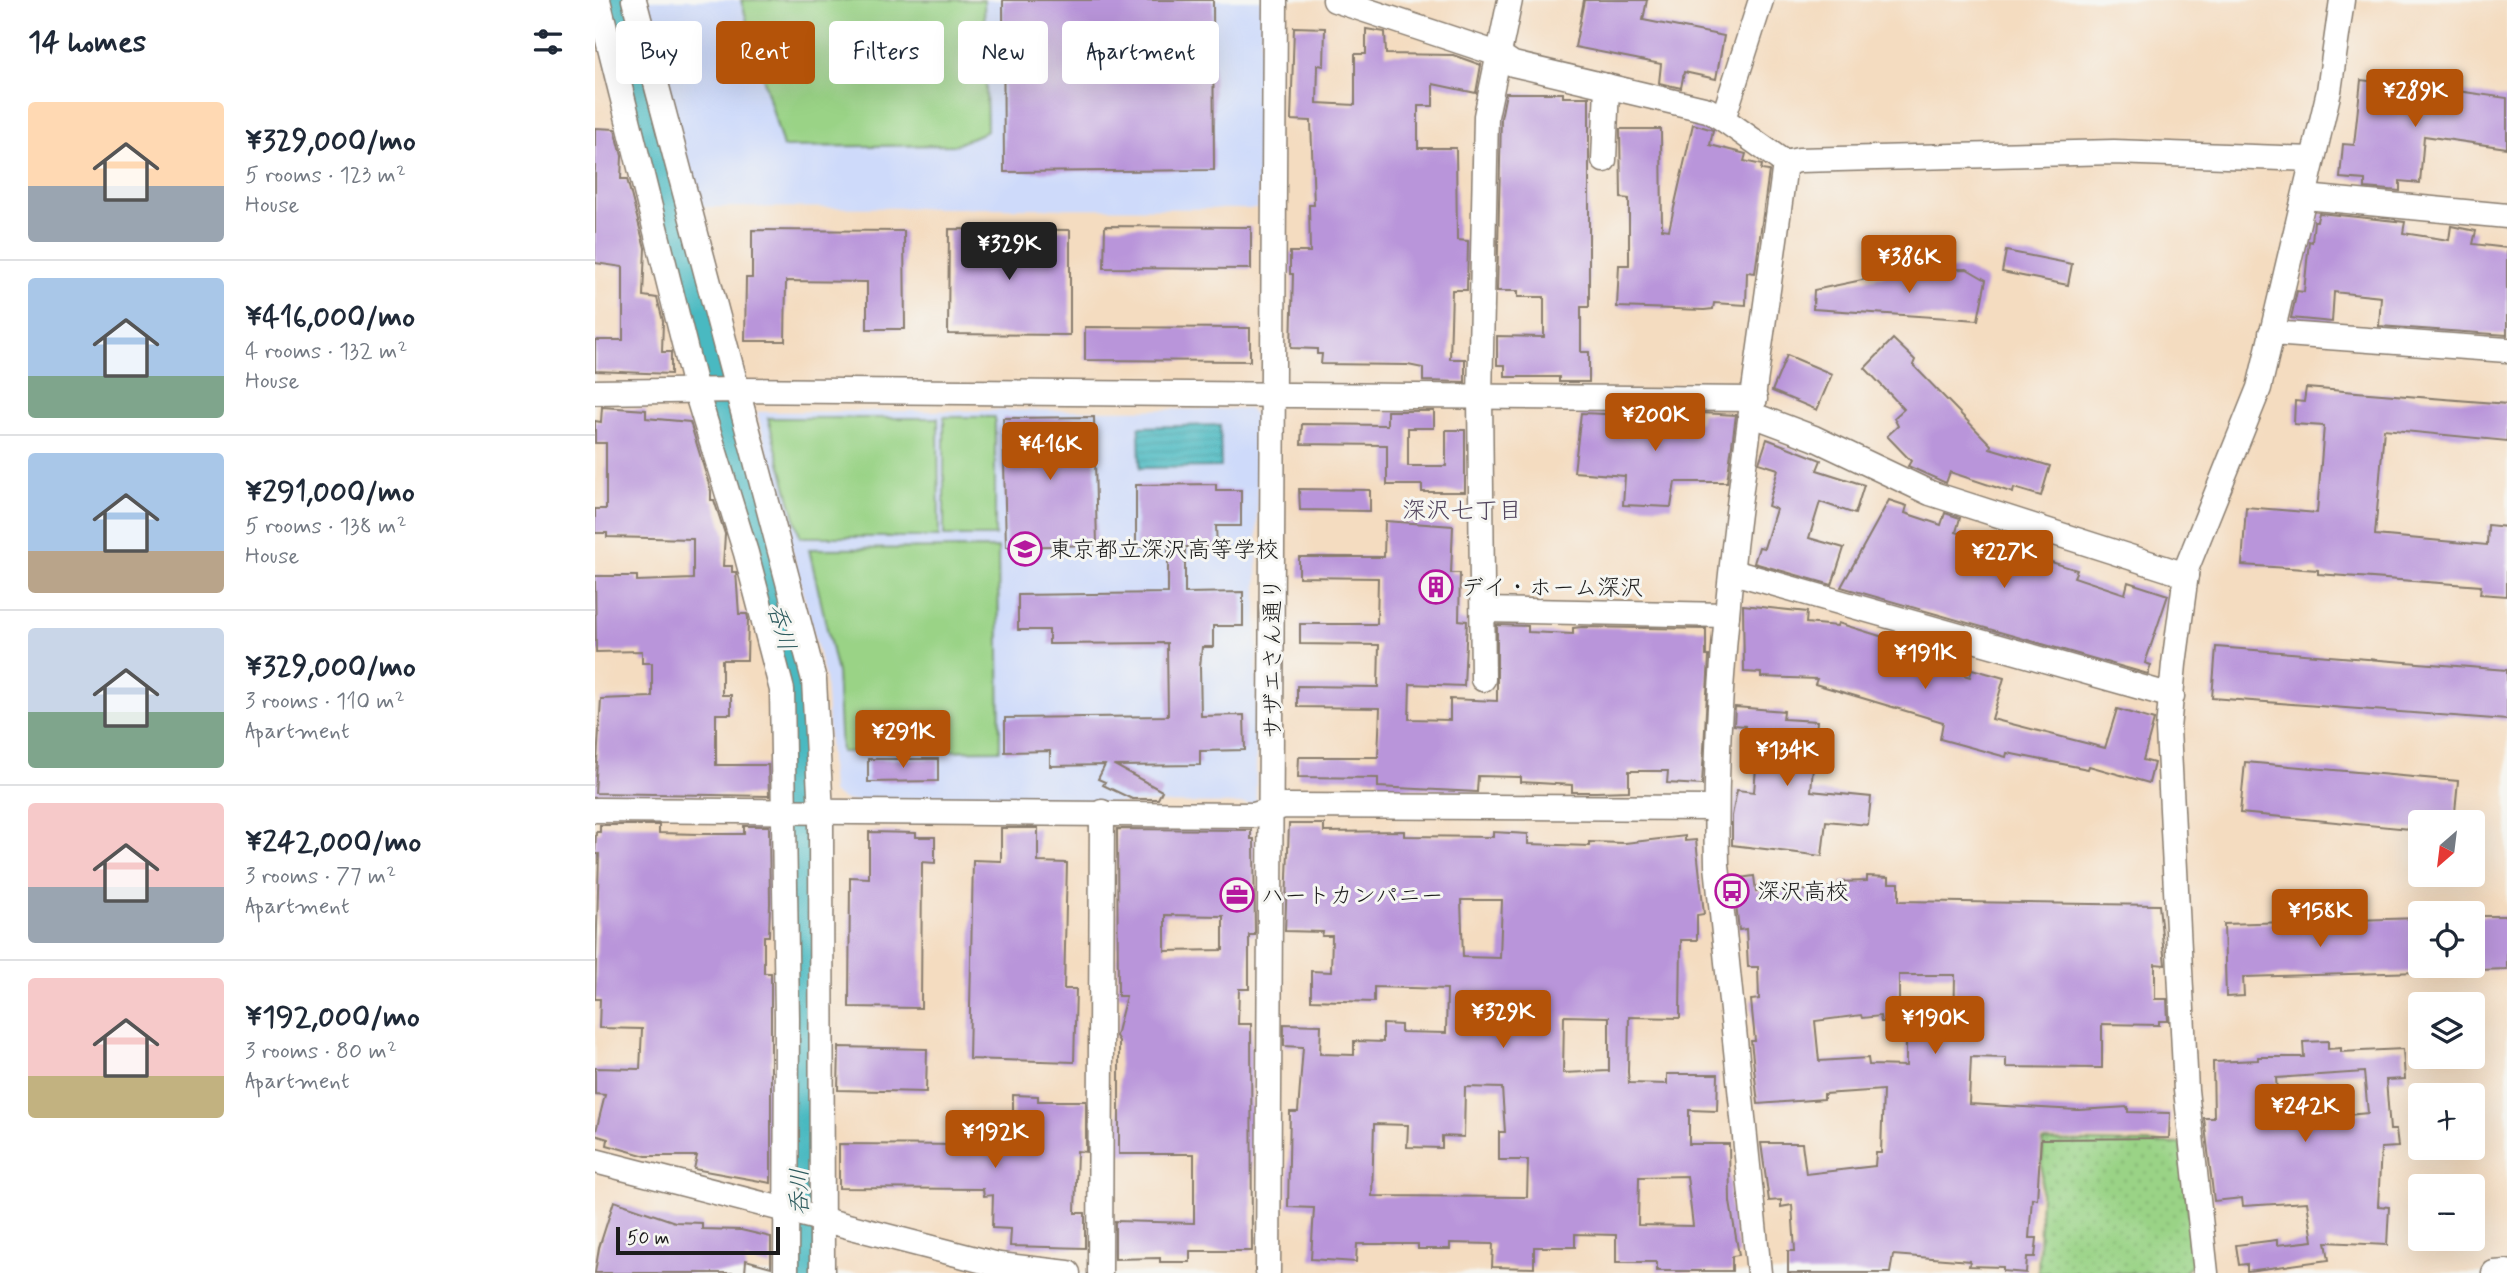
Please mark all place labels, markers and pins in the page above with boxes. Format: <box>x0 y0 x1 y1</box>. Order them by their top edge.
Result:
pin: ¥289K <box>2366 69 2464 129</box>
pin: ¥329K <box>960 222 1058 282</box>
pin: ¥386K <box>1860 236 1958 295</box>
pin: ¥200K <box>1606 393 1704 453</box>
pin: ¥416K <box>1001 422 1099 482</box>
school or university icon: 東京都立深沢高等学校 <box>1006 530 1044 568</box>
pin: ¥227K <box>1955 530 2053 590</box>
place label: 東京都立深沢高等学校 <box>1049 536 1279 566</box>
building icon: デイ・ホーム深沢 <box>1417 568 1455 606</box>
place label: デイ・ホーム深沢 <box>1461 574 1643 604</box>
pin: ¥191K <box>1876 632 1974 691</box>
pin: ¥291K <box>854 710 952 770</box>
pin: ¥134K <box>1738 728 1836 788</box>
bus stop icon: 深沢高校 <box>1713 872 1751 910</box>
office icon: ハートカンパニー <box>1218 876 1256 914</box>
place label: 深沢高校 <box>1757 878 1849 908</box>
place label: ハートカンパニー <box>1261 882 1444 912</box>
pin: ¥158K <box>2271 890 2369 949</box>
pin: ¥329K <box>1454 990 1552 1050</box>
pin: ¥190K <box>1886 996 1984 1056</box>
pin: ¥242K <box>2256 1084 2354 1144</box>
pin: ¥192K <box>946 1110 1044 1170</box>

